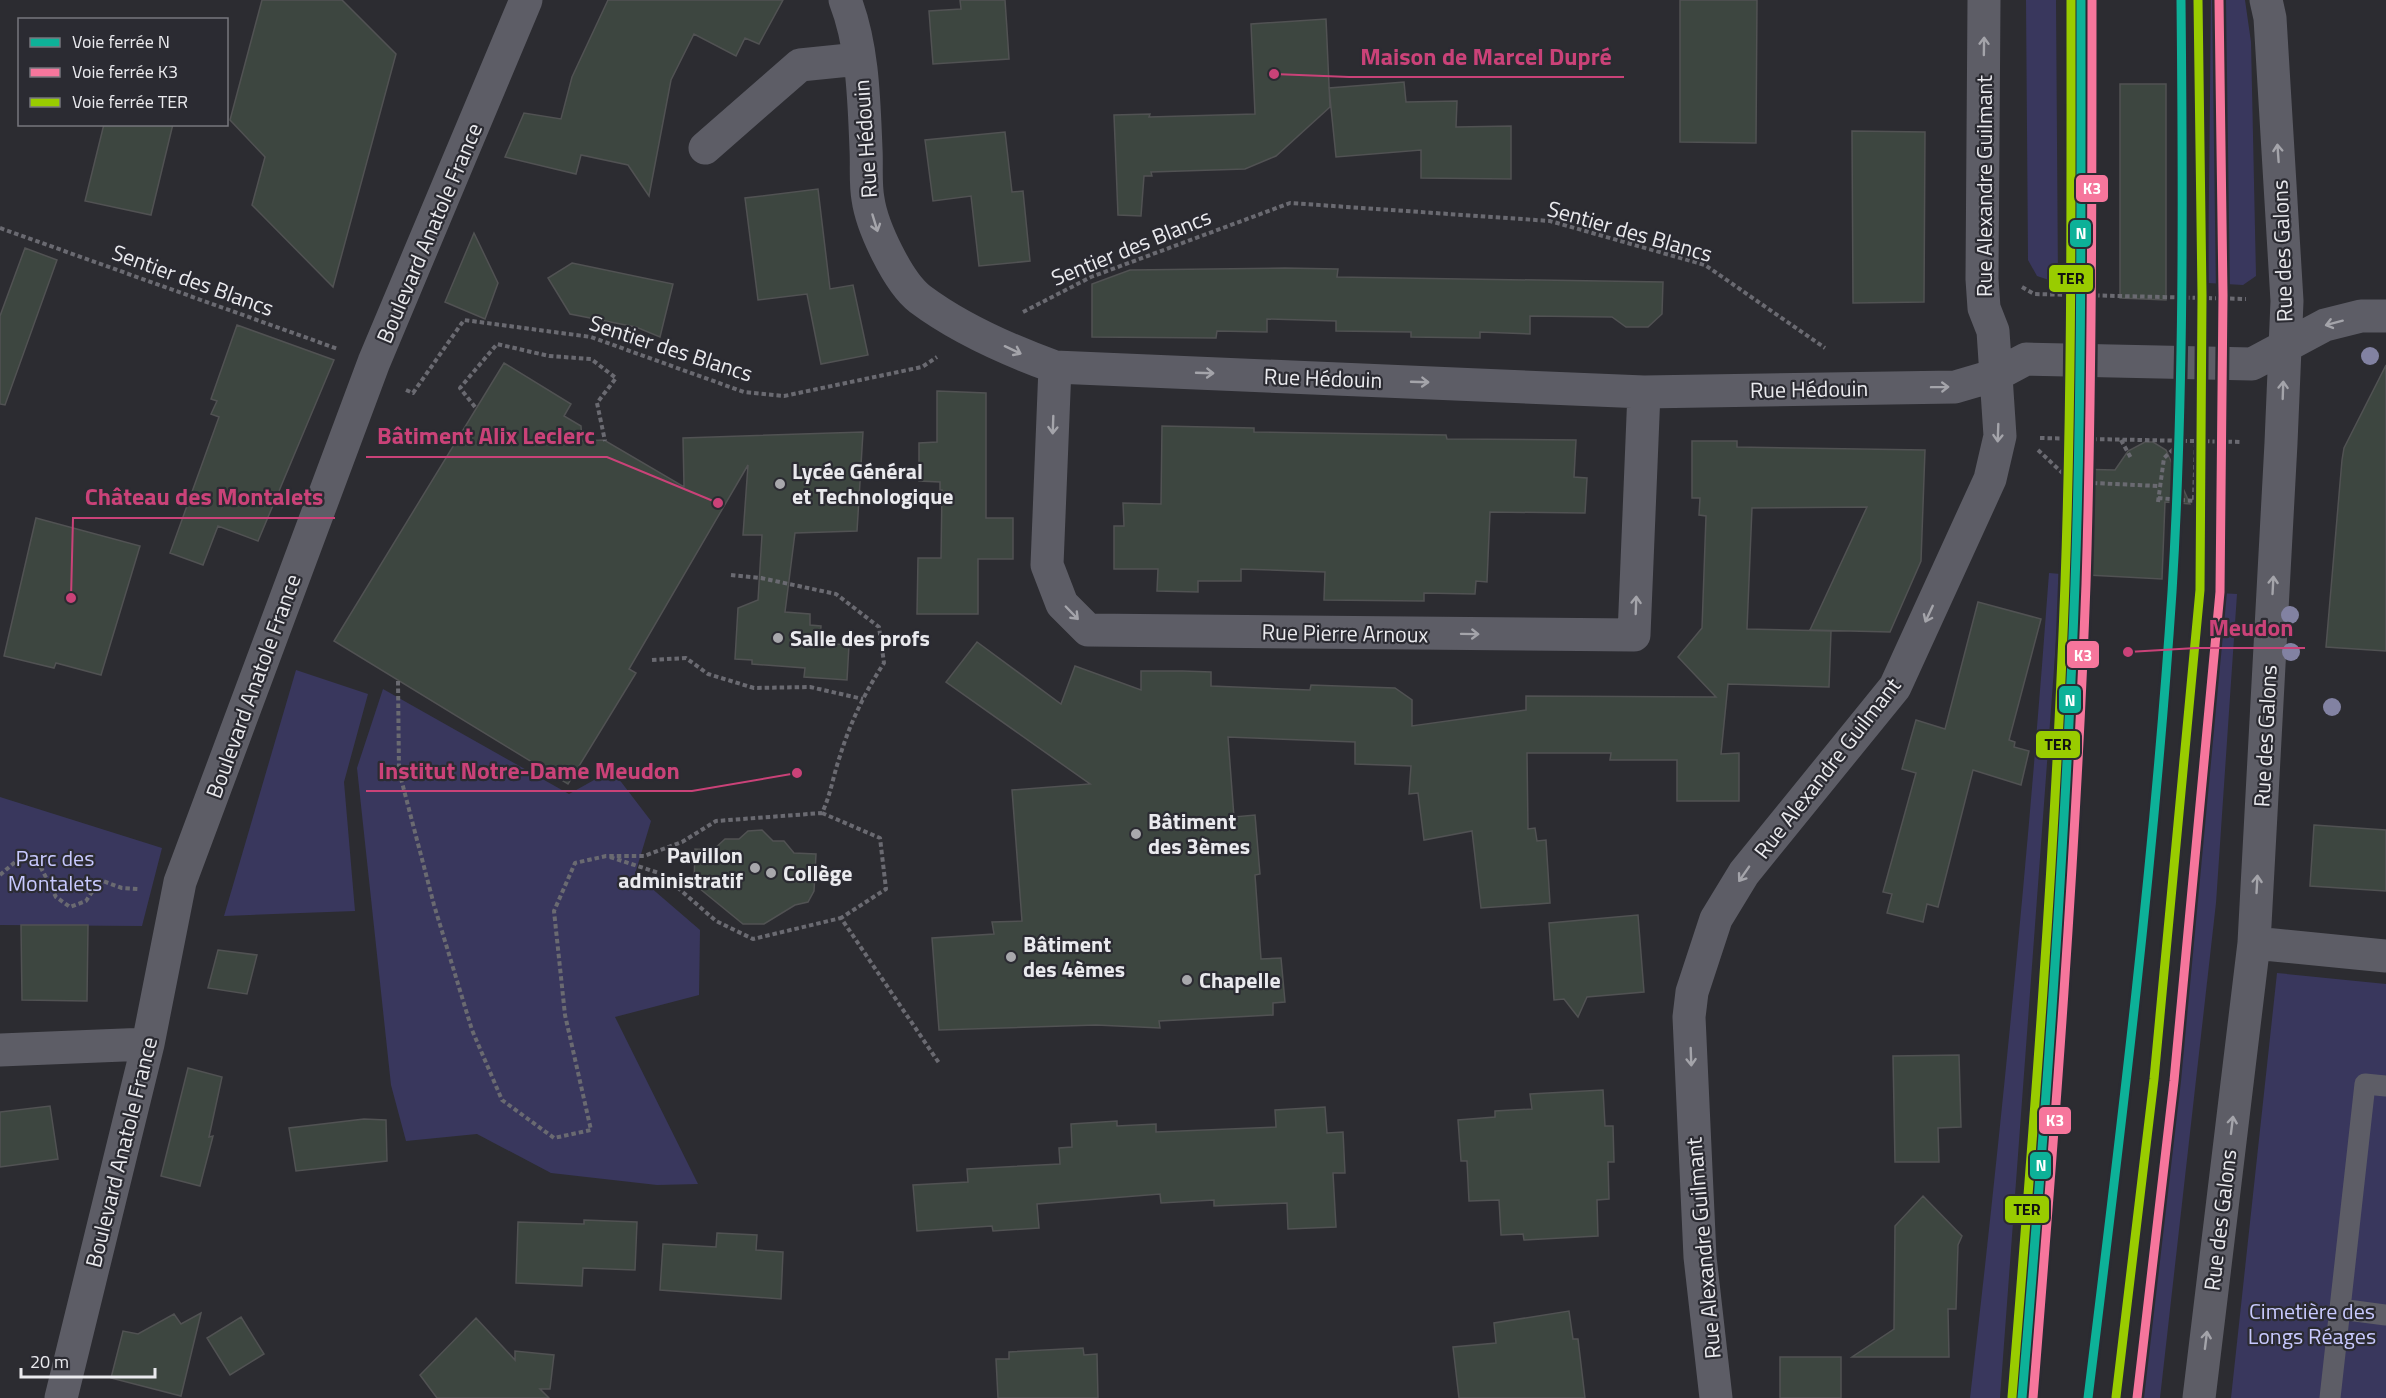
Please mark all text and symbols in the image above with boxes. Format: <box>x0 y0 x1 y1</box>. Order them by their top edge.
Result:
legend <box>18 18 228 126</box>
text: Voie ferrée N <box>72 28 170 55</box>
callout: Maison de Marcel Dupré <box>1349 35 1624 77</box>
one-way arrow <box>1978 36 1990 56</box>
text: Maison de Marcel Dupré <box>1360 38 1612 74</box>
text: Voie ferrée K3 <box>72 58 178 85</box>
street label: Rue Alexandre Guilmant <box>1967 75 2001 297</box>
street label: Rue Hédouin <box>844 79 886 199</box>
text: Voie ferrée TER <box>72 88 188 115</box>
street label: Boulevard Anatole France <box>367 117 491 349</box>
one-way arrow <box>2273 144 2284 164</box>
line badge: K3 <box>2075 174 2109 203</box>
text: K3 <box>2083 176 2101 200</box>
street label: Rue des Galons <box>2263 179 2301 323</box>
street label: Sentier des Blancs <box>1544 191 1716 271</box>
street label: Sentier des Blancs <box>1046 199 1216 295</box>
one-way arrow <box>870 213 881 232</box>
line badge: N <box>2069 219 2092 248</box>
text: N <box>2075 221 2087 245</box>
street label: Sentier des Blancs <box>107 235 279 325</box>
line badge: TER <box>2048 264 2094 293</box>
text: TER <box>2057 266 2085 290</box>
street label: Sentier des Blancs <box>585 306 757 390</box>
one-way arrow <box>2325 318 2344 329</box>
one-way arrow <box>1003 345 1022 356</box>
street label: Rue Hédouin <box>1263 359 1383 397</box>
one-way arrow <box>1194 367 1214 379</box>
street label: Rue Hédouin <box>1749 371 1869 407</box>
one-way arrow <box>1410 377 1430 388</box>
one-way arrow <box>1929 381 1949 393</box>
one-way arrow <box>2278 381 2289 401</box>
callout: Bâtiment Alix Leclerc <box>366 415 607 457</box>
one-way arrow <box>1047 415 1058 435</box>
text: Bâtiment Alix Leclerc <box>377 417 595 453</box>
one-way arrow <box>1993 423 2004 443</box>
place label: Lycée Général et Technologique <box>792 454 954 513</box>
callout: Château des Montalets <box>73 476 335 518</box>
marker: Lycée Général et Technologique <box>773 477 787 491</box>
text: Château des Montalets <box>85 478 323 514</box>
street label: Boulevard Anatole France <box>197 569 309 803</box>
one-way arrow <box>2268 575 2279 595</box>
one-way arrow <box>1630 596 1641 616</box>
one-way arrow <box>1922 604 1934 622</box>
one-way arrow <box>1064 606 1079 621</box>
callout: Meudon <box>2196 606 2305 648</box>
text: Meudon <box>2208 609 2294 645</box>
street label: Rue Pierre Arnoux <box>1261 615 1429 651</box>
place label: Salle des profs <box>790 621 930 655</box>
one-way arrow <box>1459 628 1479 640</box>
marker: Salle des profs <box>771 631 785 645</box>
line badge: K3 <box>2066 640 2100 669</box>
text: K3 <box>2074 643 2092 667</box>
street label: Rue des Galons <box>2244 664 2286 808</box>
street label: Rue Alexandre Guilmant <box>1745 670 1909 866</box>
line badge: N <box>2058 685 2082 714</box>
text: N <box>2064 688 2076 712</box>
line badge: TER <box>2035 730 2081 759</box>
text: TER <box>2044 732 2072 756</box>
callout: Institut Notre-Dame Meudon <box>366 749 692 791</box>
text: Institut Notre-Dame Meudon <box>378 752 680 788</box>
place label: Bâtiment des 3èmes <box>1148 804 1250 863</box>
marker: Bâtiment des 3èmes <box>1129 827 1143 841</box>
place label: Pavillon administratif <box>618 838 743 897</box>
park label: Parc des Montalets <box>8 841 102 900</box>
place label: Collège <box>783 856 853 890</box>
marker: Pavillon administratif <box>748 861 762 875</box>
marker: Collège <box>764 866 778 880</box>
one-way arrow <box>1738 866 1750 882</box>
one-way arrow <box>2252 875 2263 895</box>
place label: Bâtiment des 4èmes <box>1023 927 1125 986</box>
marker: Bâtiment des 4èmes <box>1004 950 1018 964</box>
place label: Chapelle <box>1199 963 1281 997</box>
marker: Chapelle <box>1180 973 1194 987</box>
street label: Boulevard Anatole France <box>76 1033 166 1271</box>
one-way arrow <box>1685 1047 1696 1067</box>
line badge: K3 <box>2038 1106 2072 1135</box>
text: K3 <box>2046 1108 2064 1132</box>
one-way arrow <box>2226 1116 2237 1136</box>
street label: Rue Alexandre Guilmant <box>1676 1136 1730 1360</box>
street label: Rue des Galons <box>2194 1147 2246 1293</box>
line badge: N <box>2029 1151 2052 1180</box>
text: N <box>2035 1153 2047 1177</box>
line badge: TER <box>2004 1195 2050 1224</box>
text: TER <box>2013 1197 2041 1221</box>
park label: Cimetière des Longs Réages <box>2248 1294 2376 1353</box>
one-way arrow <box>2201 1330 2212 1350</box>
scale bar <box>21 1341 154 1379</box>
text: 20 m <box>30 1348 69 1375</box>

